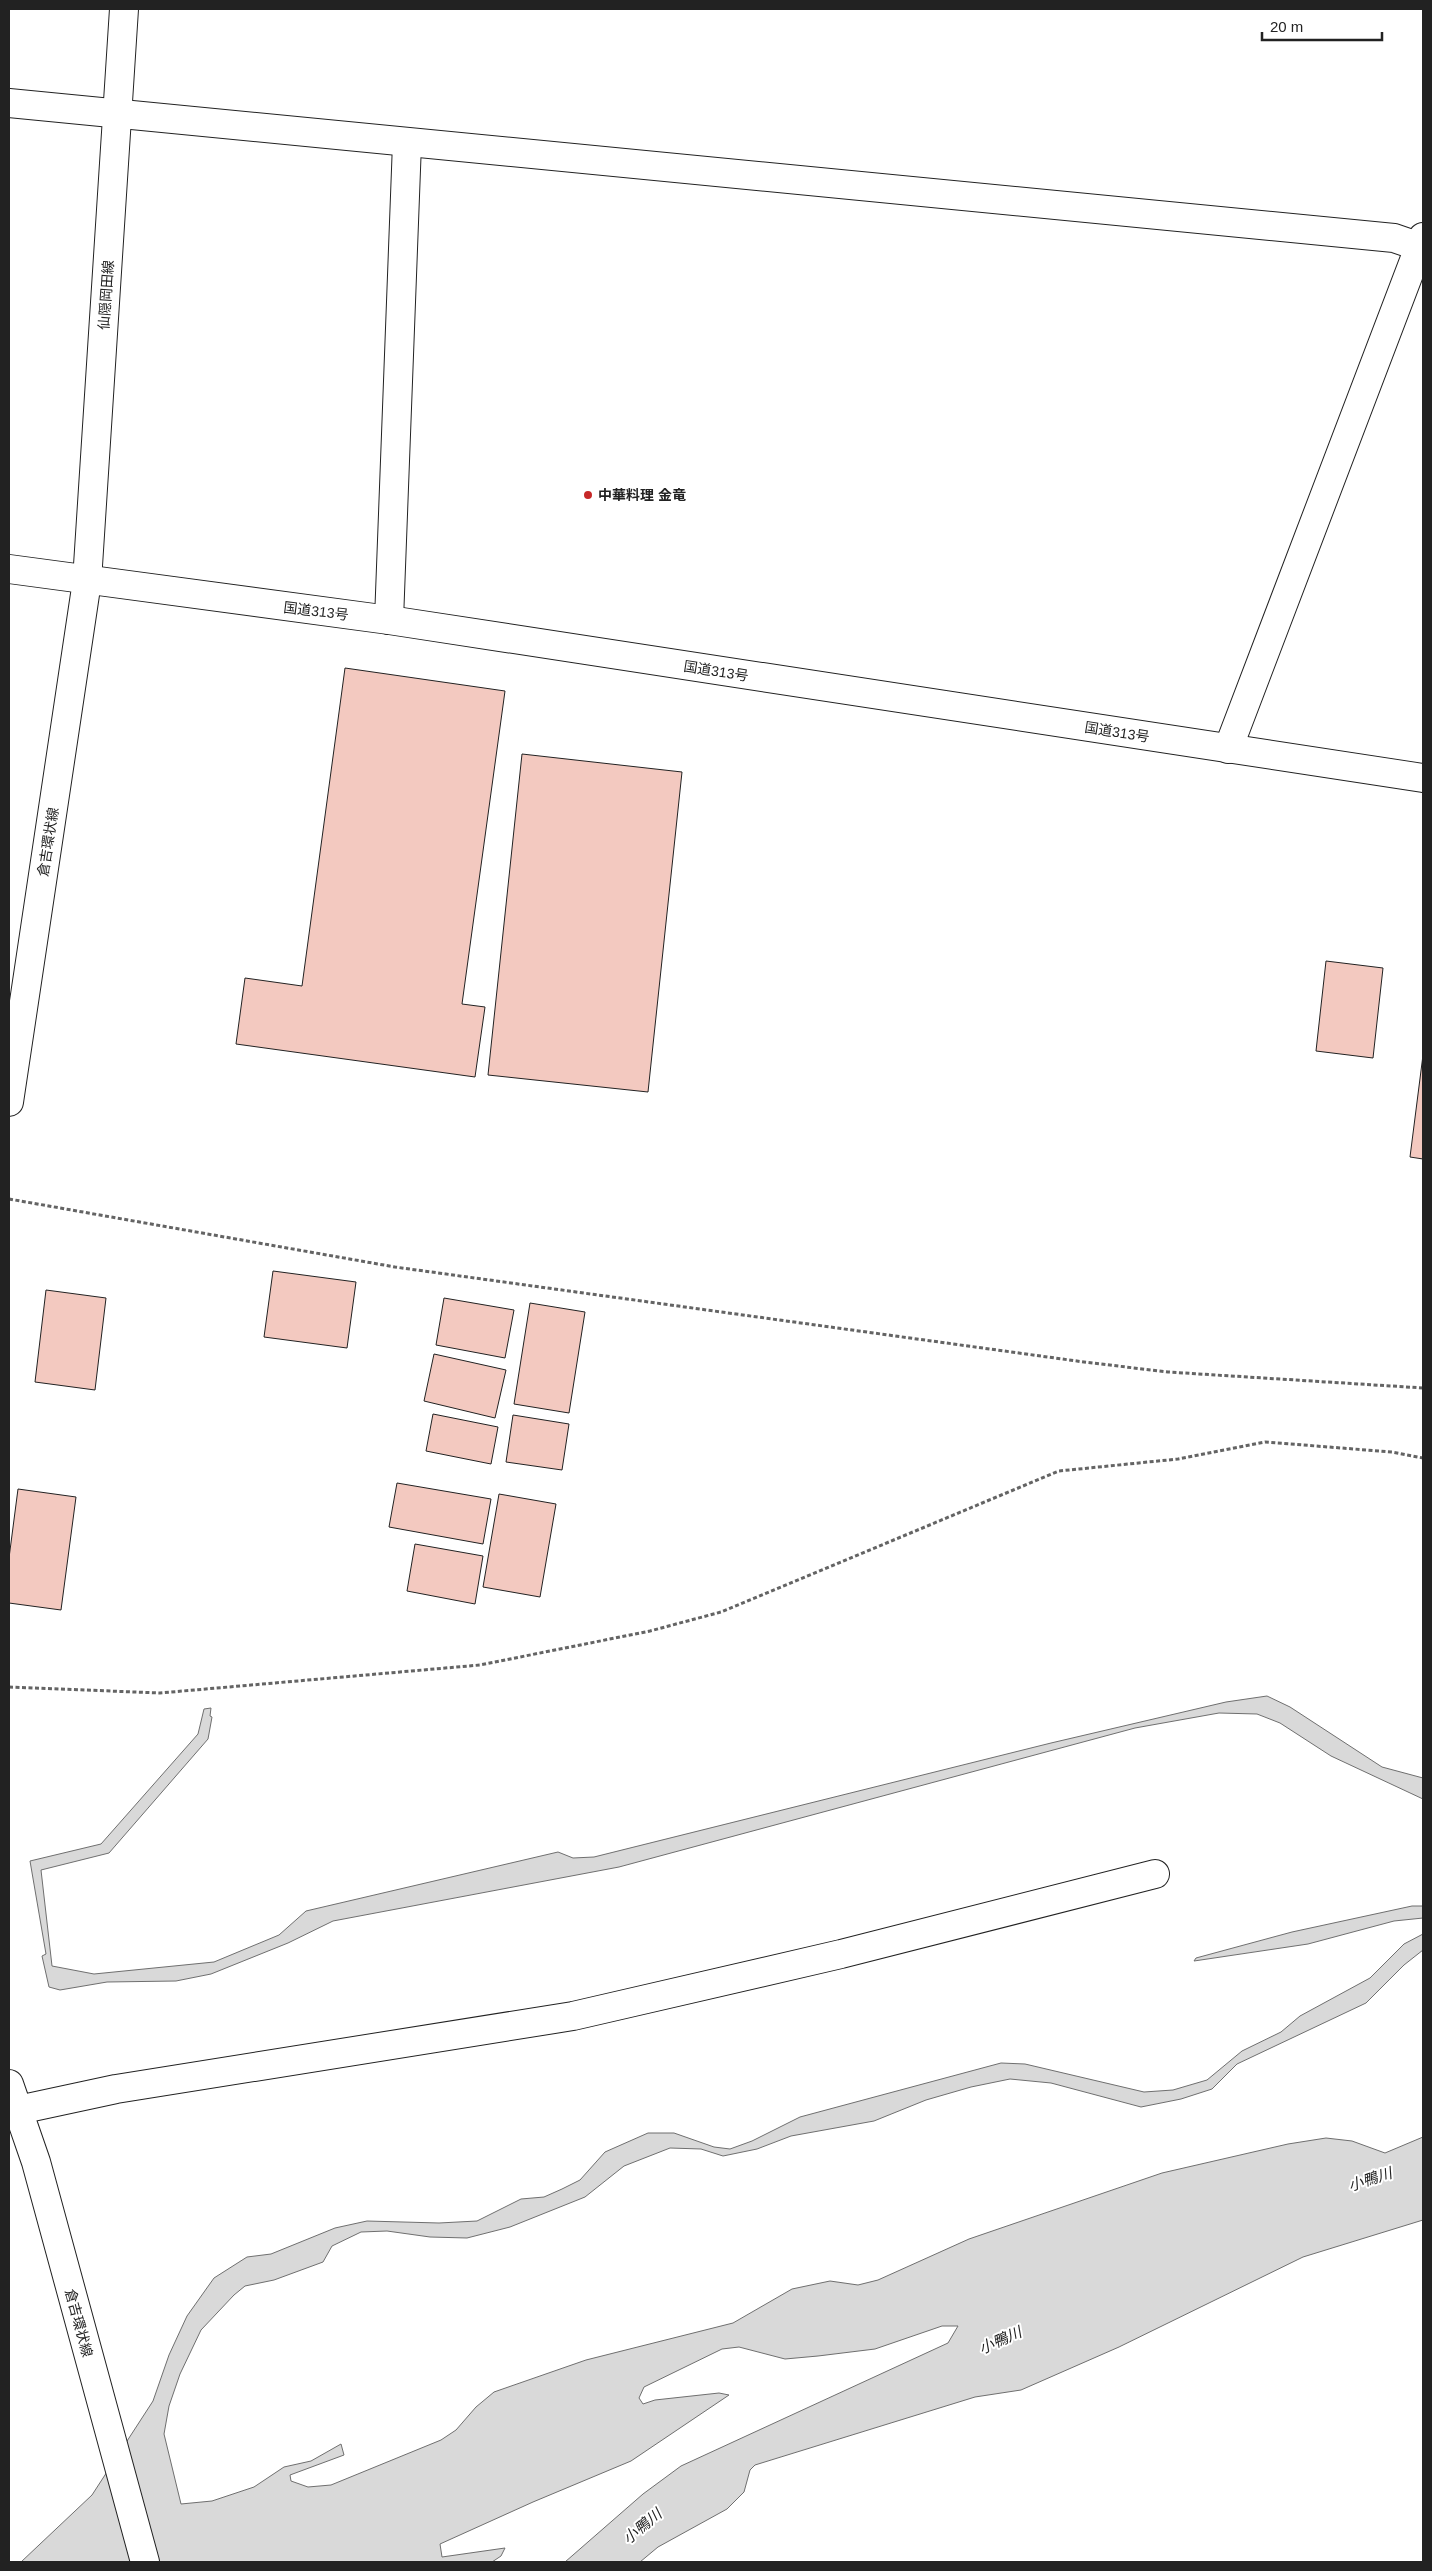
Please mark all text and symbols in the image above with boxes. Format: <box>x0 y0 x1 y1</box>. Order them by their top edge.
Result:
scale bar <box>1262 10 1382 42</box>
text: 20 m <box>1270 18 1303 35</box>
street label: 仙隠岡田線 <box>96 260 116 330</box>
place label: 中華料理 金竜 <box>598 487 686 503</box>
marker: 中華料理 金竜 <box>582 489 594 501</box>
street label: 国道313号 <box>283 599 349 623</box>
street label: 国道313号 <box>682 658 750 684</box>
street label: 国道313号 <box>1083 719 1151 745</box>
street label: 倉吉環状線 <box>35 806 61 878</box>
water label: 小鴨川 <box>1346 2163 1396 2194</box>
street label: 倉吉環状線 <box>62 2287 96 2359</box>
water label: 小鴨川 <box>976 2322 1026 2357</box>
water label: 小鴨川 <box>619 2504 666 2547</box>

